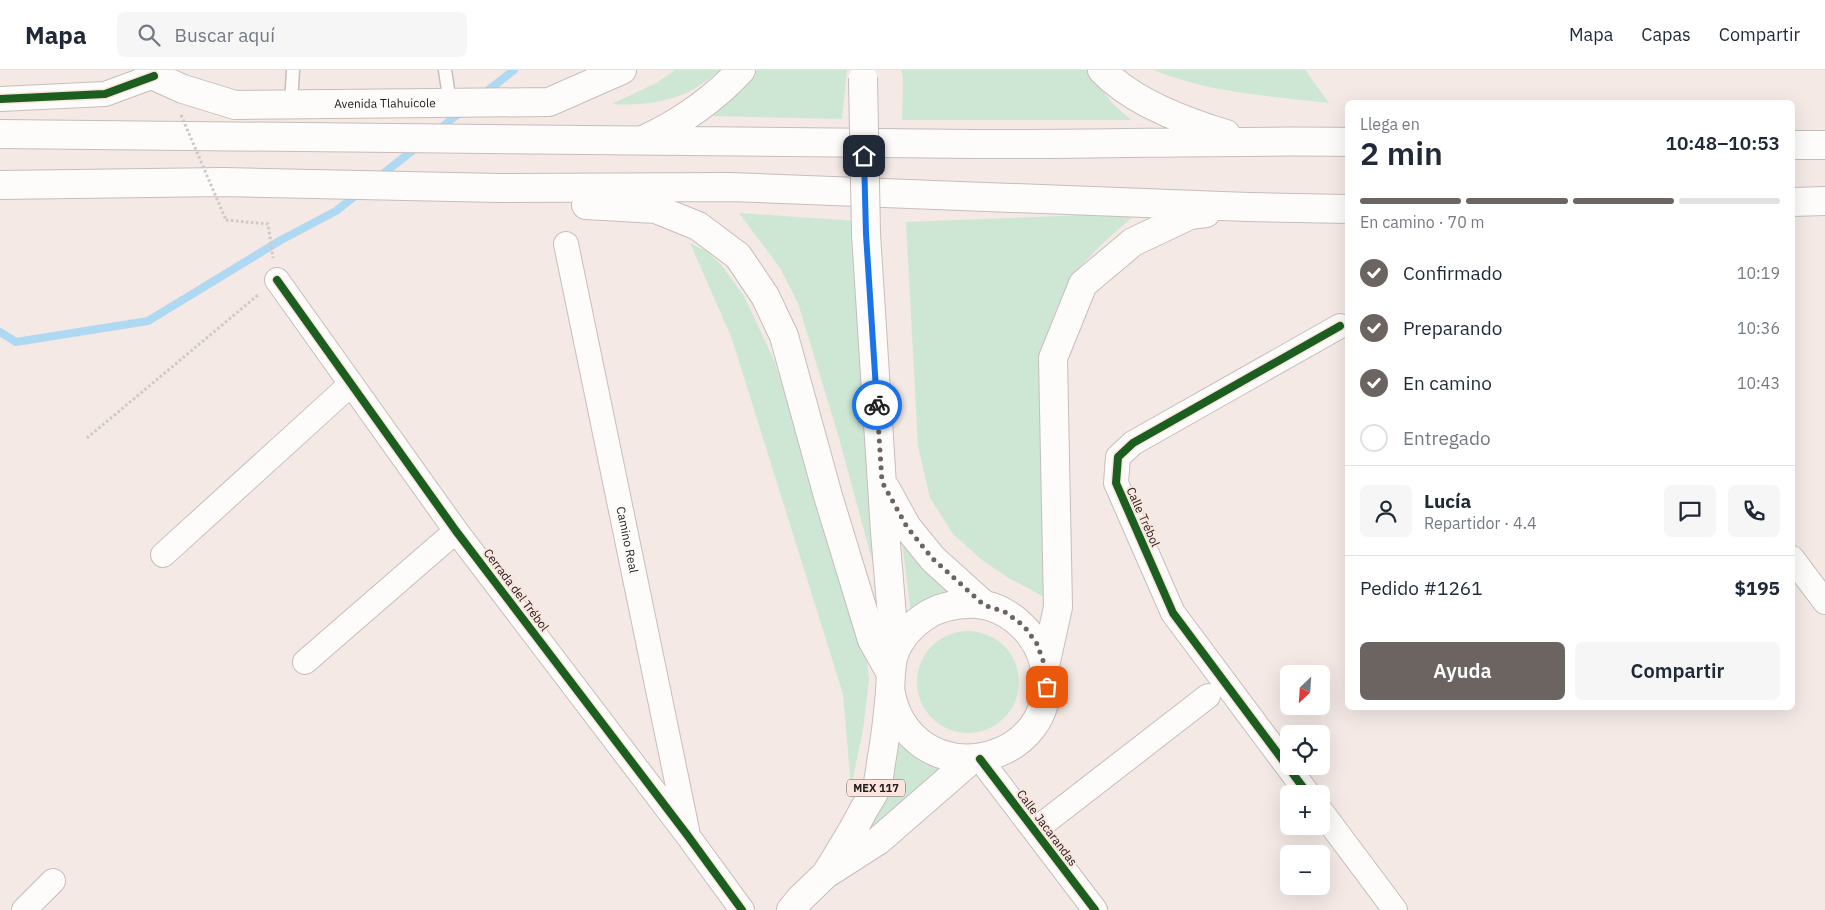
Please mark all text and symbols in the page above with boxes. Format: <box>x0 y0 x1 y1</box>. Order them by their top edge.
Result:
search box <box>117 12 467 57</box>
text: Mapa <box>25 19 87 51</box>
icon: search <box>135 21 163 49</box>
text: Buscar aquí <box>175 23 275 47</box>
text: Mapa <box>1569 23 1613 46</box>
text: Capas <box>1641 23 1691 46</box>
text: Compartir <box>1719 23 1800 46</box>
street label: Avenida Tlahuicole <box>334 95 436 111</box>
text: Llega en <box>1360 114 1420 134</box>
text: 10:48–10:53 <box>1666 131 1780 155</box>
text: 2 min <box>1360 132 1443 174</box>
pin <box>843 135 885 177</box>
icon: home <box>850 142 878 170</box>
text: En camino · 70 m <box>1360 212 1485 232</box>
icon: check <box>1360 259 1388 287</box>
text: Confirmado <box>1403 261 1502 285</box>
text: 10:19 <box>1737 263 1780 283</box>
icon: check <box>1360 314 1388 342</box>
text: Preparando <box>1403 316 1502 340</box>
text: 10:36 <box>1737 318 1780 338</box>
icon: check <box>1360 369 1388 397</box>
text: En camino <box>1403 371 1492 395</box>
text: 10:43 <box>1737 373 1780 393</box>
courier <box>852 380 902 430</box>
icon: bike <box>863 391 891 419</box>
text: Entregado <box>1403 426 1491 450</box>
street label: Calle Trébol <box>1124 485 1163 549</box>
button: person <box>1360 485 1412 537</box>
button: chat <box>1664 485 1716 537</box>
button: phone <box>1728 485 1780 537</box>
text: Lucía <box>1424 489 1471 513</box>
street label: Camino Real <box>613 505 642 574</box>
text: Repartidor · 4.4 <box>1424 513 1537 533</box>
street label: Cerrada del Trébol <box>481 546 552 634</box>
text: Pedido #1261 <box>1360 576 1483 600</box>
text: $195 <box>1734 576 1780 600</box>
button: Ayuda <box>1360 642 1565 700</box>
button: Compartir <box>1575 642 1780 700</box>
north arrow <box>1280 665 1330 715</box>
map controls <box>1280 665 1330 895</box>
pin <box>1026 666 1068 708</box>
icon: bag <box>1033 673 1061 701</box>
button: locate <box>1280 725 1330 775</box>
road number: MEX 117 <box>847 780 905 796</box>
button: + <box>1280 785 1330 835</box>
street label: Calle Jacarandas <box>1014 787 1081 869</box>
button: − <box>1280 845 1330 895</box>

